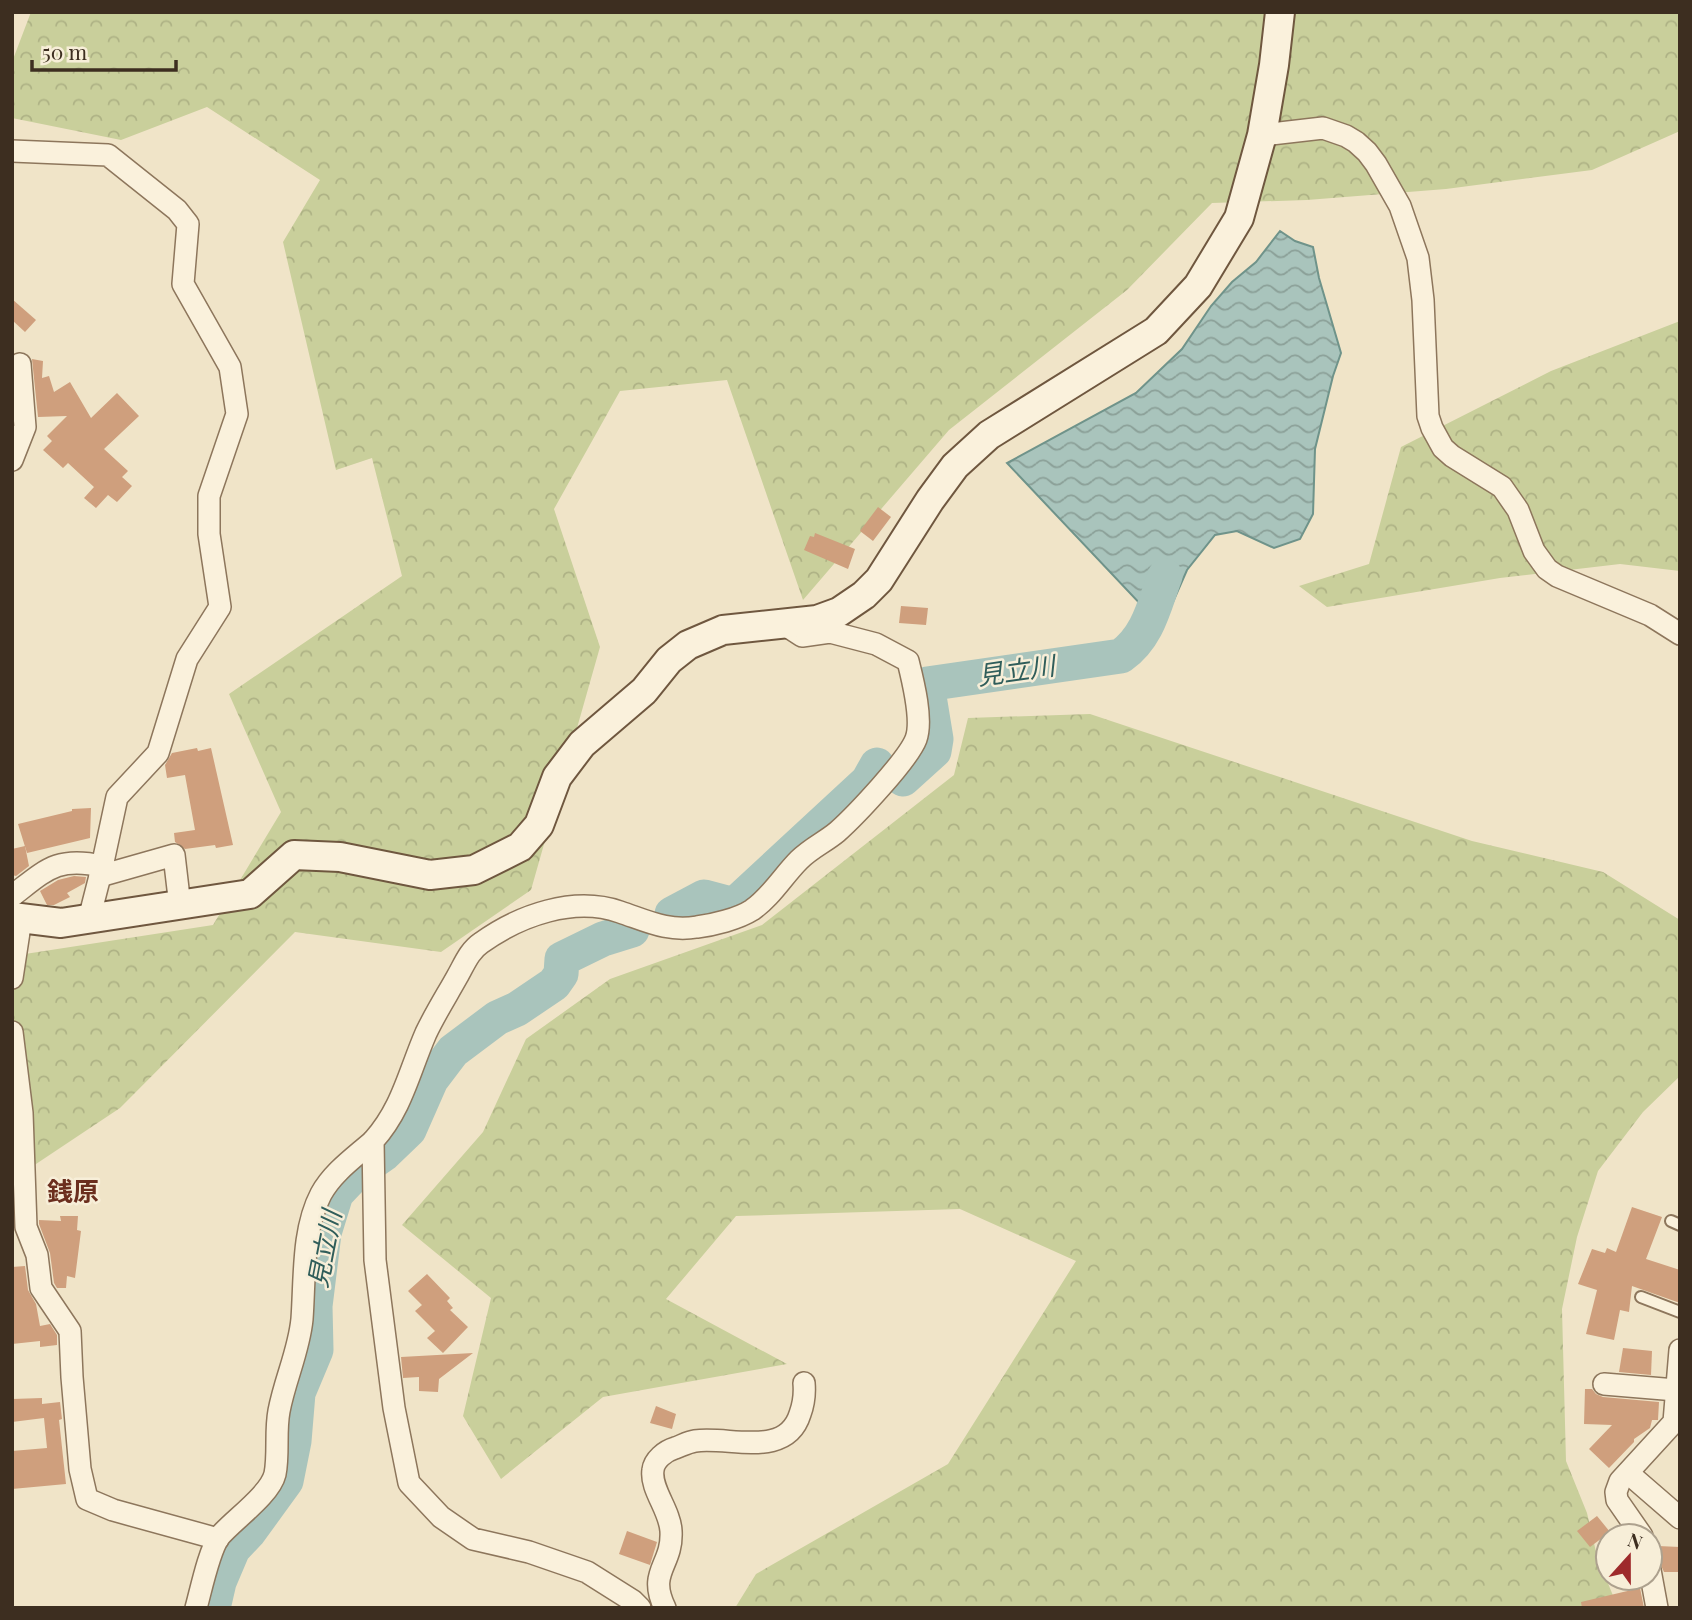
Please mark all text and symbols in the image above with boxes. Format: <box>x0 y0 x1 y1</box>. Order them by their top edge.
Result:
scale bar <box>32 28 175 72</box>
text: 50 m <box>42 37 88 65</box>
water label: 見立川 <box>975 646 1060 692</box>
district label: 銭原 <box>47 1173 99 1208</box>
water label: 見立川 <box>299 1204 349 1290</box>
north arrow <box>1594 1522 1664 1592</box>
text: N <box>1624 1526 1647 1555</box>

